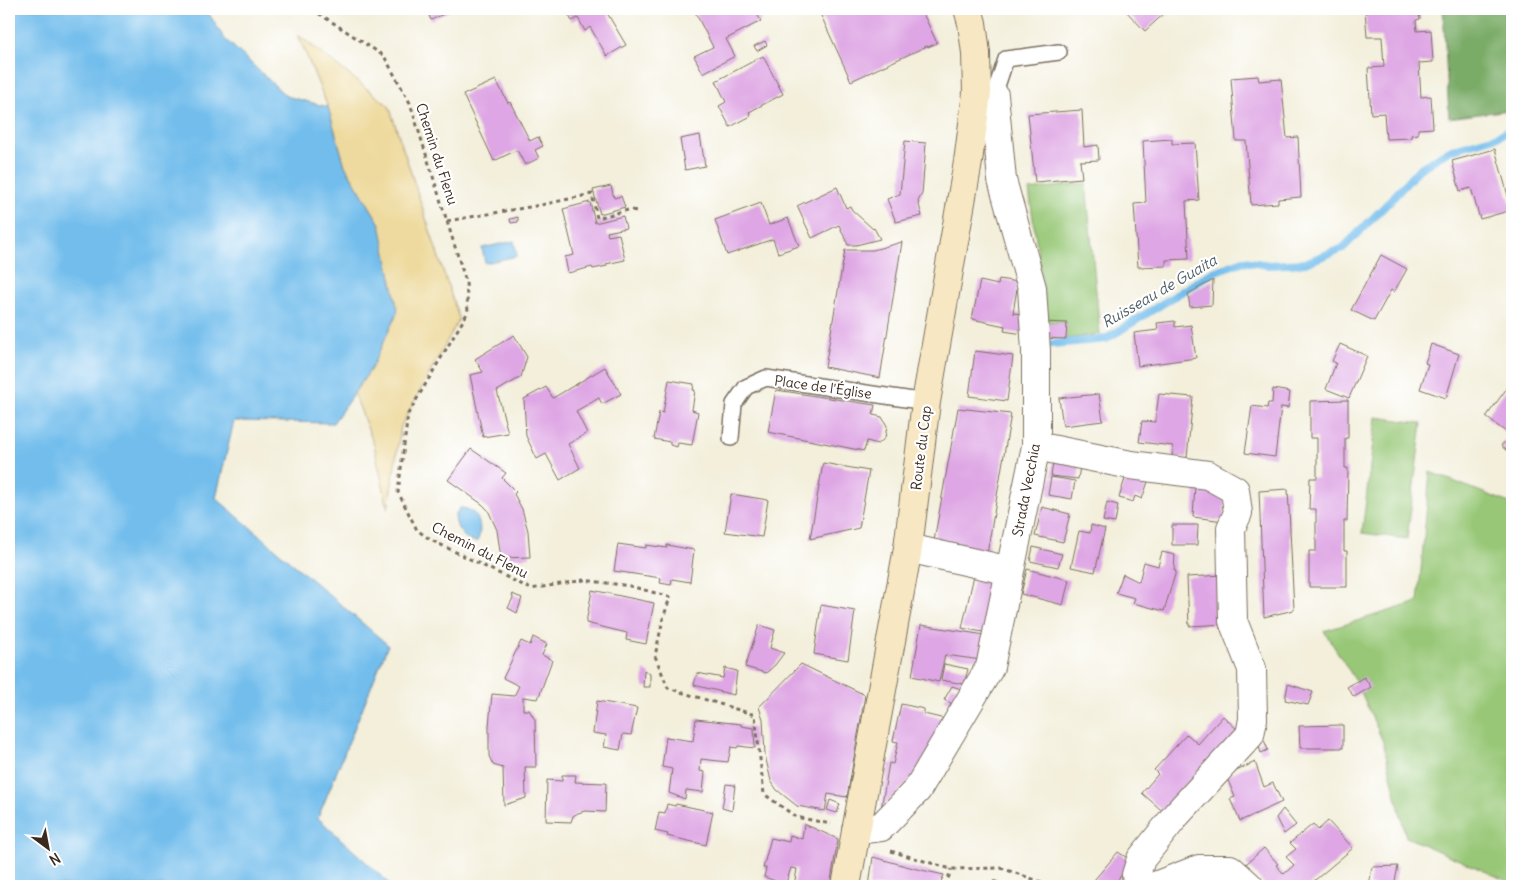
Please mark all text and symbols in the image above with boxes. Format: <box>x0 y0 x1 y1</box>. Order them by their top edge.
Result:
street label: Chemin du Flenu <box>412 101 462 207</box>
water label: Ruisseau de Guaita <box>1098 250 1221 332</box>
street label: Place de l'Église <box>773 371 873 403</box>
street label: Route du Cap <box>907 405 935 491</box>
street label: Strada Vecchia <box>1008 442 1044 538</box>
street label: Chemin du Flenu <box>429 518 531 582</box>
north arrow <box>22 822 72 872</box>
text: N <box>46 849 64 869</box>

